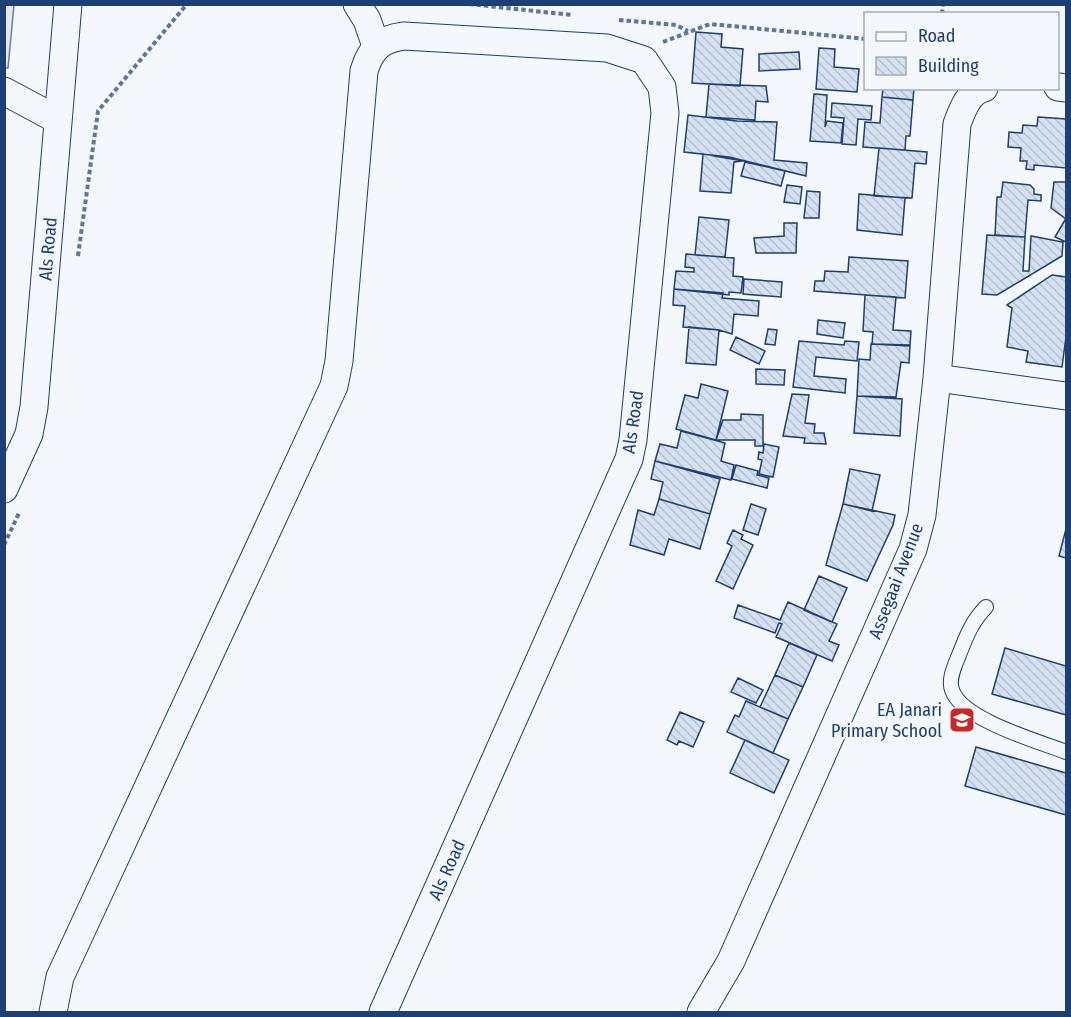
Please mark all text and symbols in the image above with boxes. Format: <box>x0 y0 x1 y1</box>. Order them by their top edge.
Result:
legend <box>864 12 1059 90</box>
text: Road <box>918 25 955 47</box>
text: Building <box>918 55 979 77</box>
street label: Als Road <box>34 216 62 282</box>
street label: Als Road <box>618 389 648 455</box>
street label: Assegaai Avenue <box>864 520 928 642</box>
place label: EA Janari Primary School <box>831 699 942 742</box>
school or university icon: EA Janari Primary School <box>947 705 977 735</box>
street label: Als Road <box>424 837 470 903</box>

